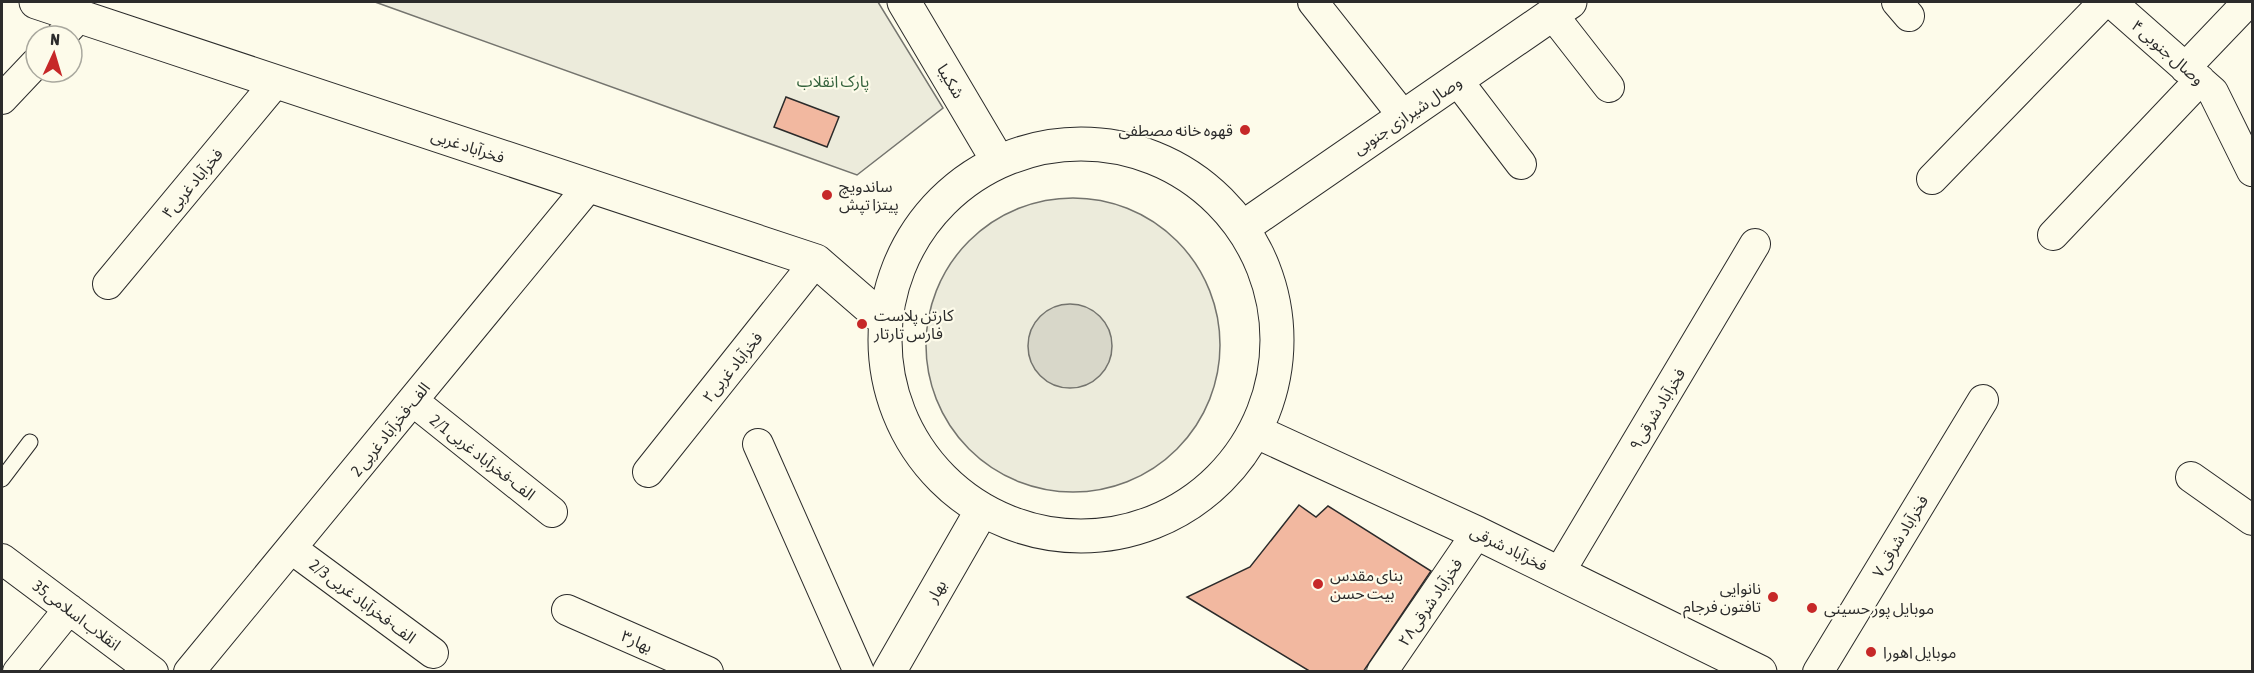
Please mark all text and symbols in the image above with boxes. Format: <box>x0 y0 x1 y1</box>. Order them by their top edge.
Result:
street label: وصال جنوبی ۴ <box>2127 16 2208 90</box>
north arrow <box>24 24 84 84</box>
text: N <box>50 30 60 48</box>
street label: شکیبا <box>934 61 968 101</box>
park label: پارک انقلاب <box>797 72 869 92</box>
street label: وصال شیرازی جنوبی <box>1349 72 1466 160</box>
place label: قهوه خانه مصطفی <box>1119 121 1233 140</box>
marker: قهوه خانه مصطفی <box>1238 123 1252 137</box>
street label: فخرآباد غربی <box>429 126 507 167</box>
street label: ۴فخرآباد غربی <box>158 145 227 222</box>
place label: ساندویچ پیتزا تپش <box>839 177 899 215</box>
marker: ساندویچ پیتزا تپش <box>820 188 834 202</box>
place label: کارتن پلاست فارس تارتار <box>873 306 954 343</box>
marker: کارتن پلاست فارس تارتار <box>855 317 869 331</box>
street label: ۲فخرآباد غربی <box>698 328 767 406</box>
street label: فخرآباد شرقی۹ <box>1626 365 1689 454</box>
street label: 2 الف-فخرآباد غربی <box>347 379 434 480</box>
street label: 2/1 الف-فخرآباد غربی <box>426 411 539 504</box>
street label: فخرآباد شرقی۷ <box>1869 492 1932 581</box>
street label: فخرآباد شرقی <box>1467 522 1550 575</box>
street label: 2/3 الف-فخرآباد غربی <box>306 555 420 648</box>
street label: فخرآباد شرقی۲۸ <box>1394 555 1467 650</box>
place label: بنای مقدس بیت حسن <box>1330 566 1403 603</box>
street label: 35انقلاب اسلامی <box>29 576 124 655</box>
street label: بهار <box>922 577 950 607</box>
marker: بنای مقدس بیت حسن <box>1311 577 1325 591</box>
place label: نانوایی تافتون فرجام <box>1683 579 1761 619</box>
marker: نانوایی تافتون فرجام <box>1766 590 1780 604</box>
place label: موبایل پور حسینی <box>1824 599 1934 619</box>
marker: موبایل پور حسینی <box>1805 601 1819 615</box>
street label: بهار۳ <box>618 626 655 657</box>
place label: موبایل اهورا <box>1883 643 1956 662</box>
marker: موبایل اهورا <box>1864 645 1878 659</box>

